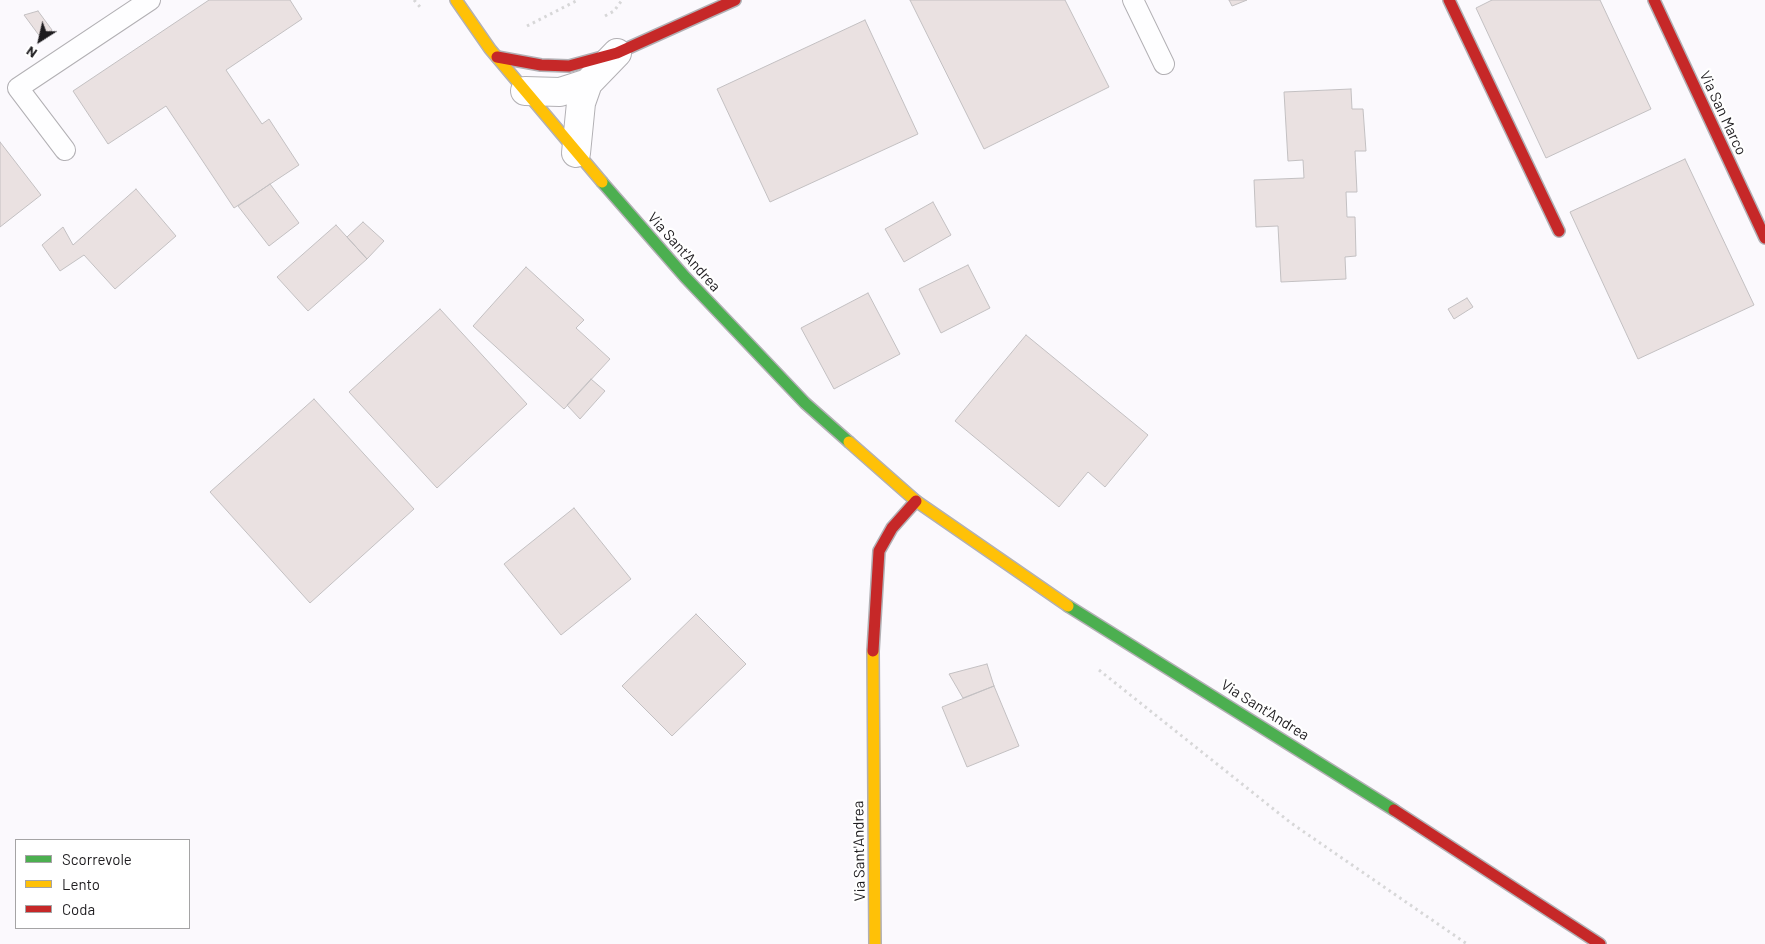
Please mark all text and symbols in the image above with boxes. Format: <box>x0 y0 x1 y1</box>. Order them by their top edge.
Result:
north arrow <box>15 15 65 65</box>
text: N <box>22 43 40 62</box>
street label: Via San Marco <box>1696 68 1750 158</box>
street label: Via Sant'Andrea <box>644 209 724 295</box>
street label: Via Sant'Andrea <box>1218 676 1312 744</box>
street label: Via Sant'Andrea <box>849 801 869 901</box>
legend <box>15 839 190 929</box>
text: Scorrevole <box>62 850 132 868</box>
text: Lento <box>62 875 100 893</box>
text: Coda <box>62 900 95 918</box>

